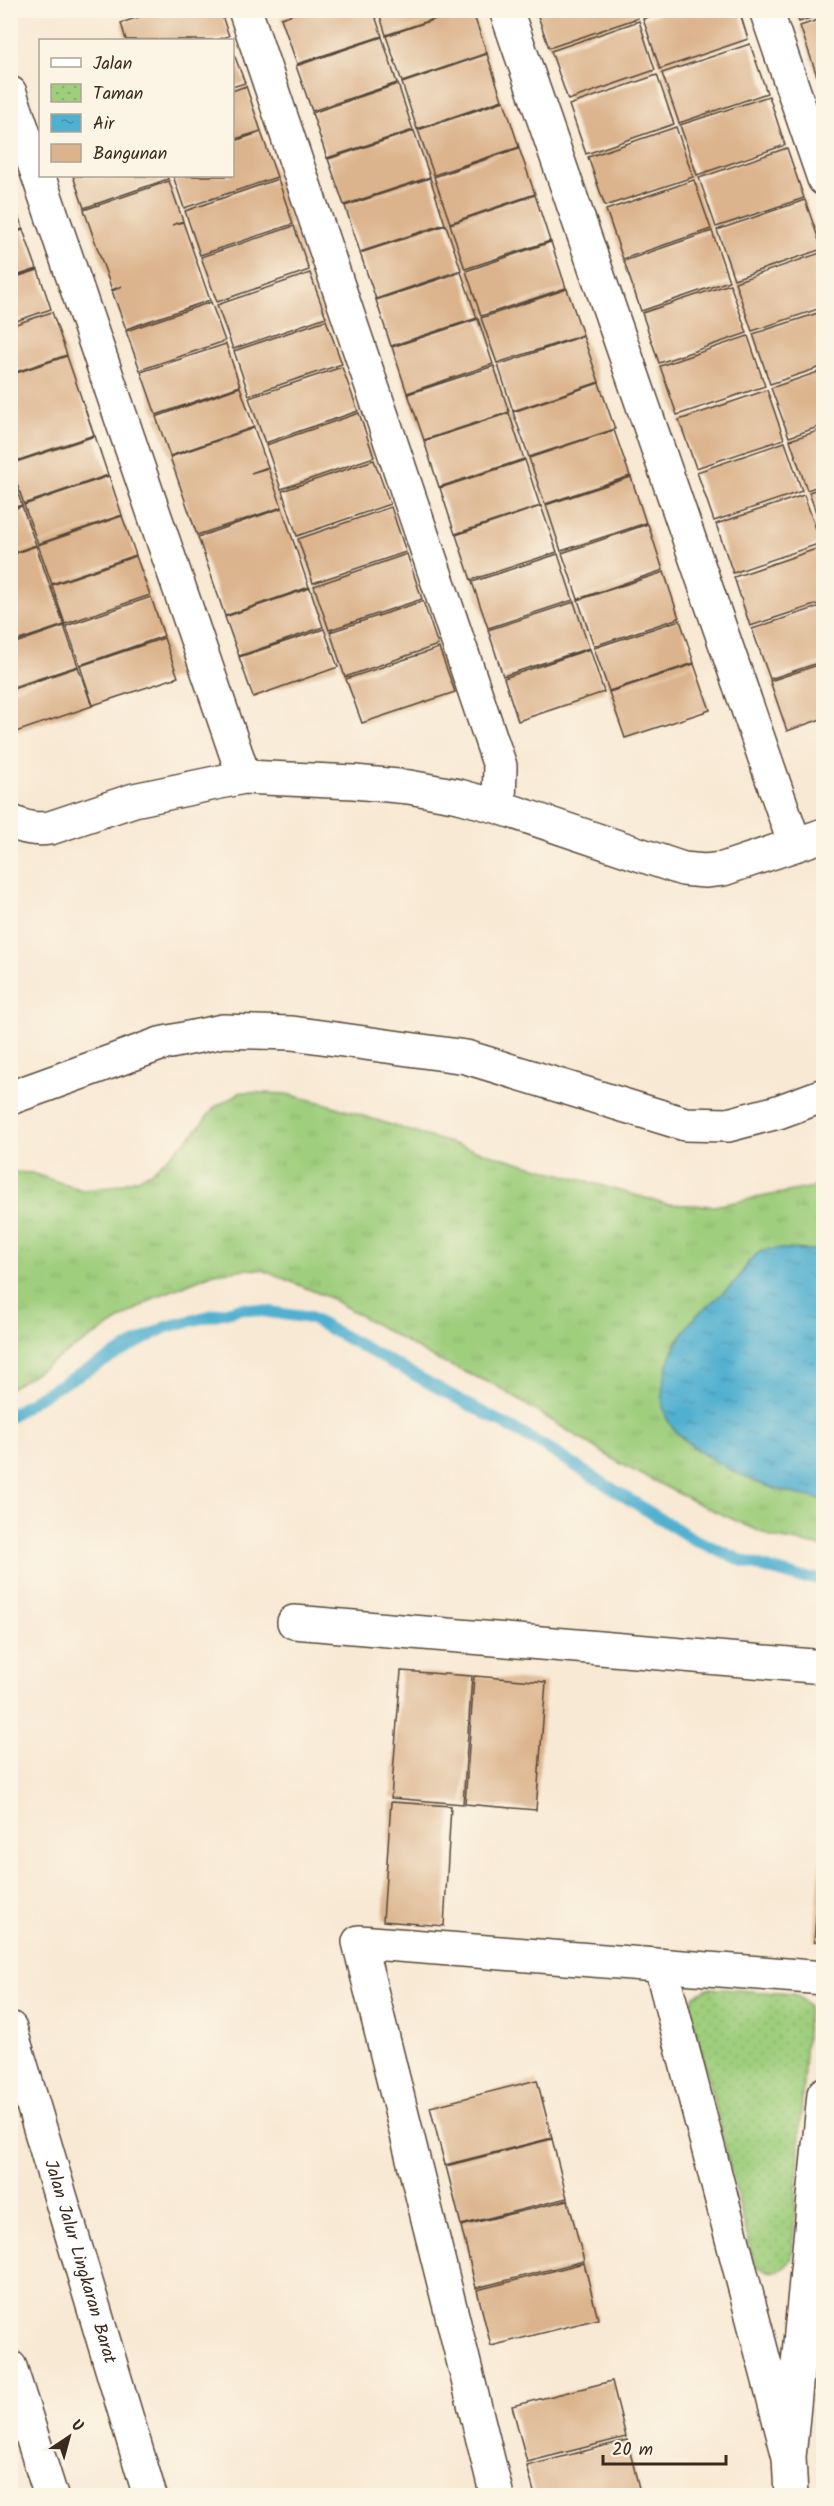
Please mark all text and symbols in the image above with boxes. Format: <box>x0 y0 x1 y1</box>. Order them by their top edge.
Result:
legend <box>39 39 234 177</box>
text: Jalan <box>93 50 132 79</box>
text: Taman <box>93 80 143 109</box>
text: Air <box>93 110 115 139</box>
text: Bangunan <box>93 140 167 169</box>
street label: Jalan Jalur Lingkaran Barat <box>36 2156 124 2368</box>
north arrow <box>39 2407 99 2467</box>
text: U <box>66 2413 89 2439</box>
scale bar <box>603 2428 726 2466</box>
text: 20 m <box>612 2436 653 2465</box>

